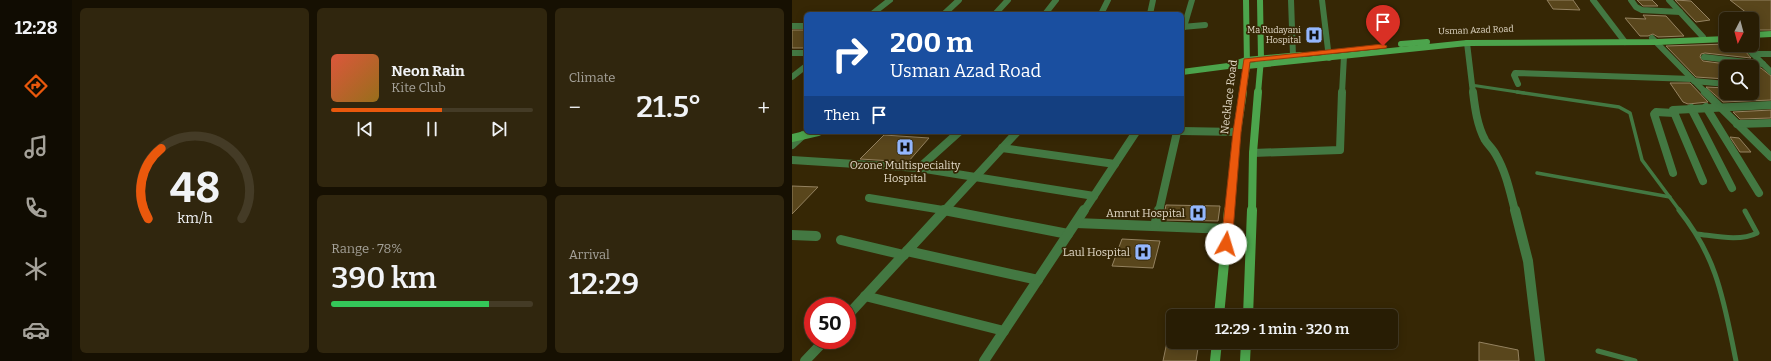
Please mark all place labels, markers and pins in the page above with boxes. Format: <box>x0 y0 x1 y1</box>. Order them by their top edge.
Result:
pin <box>1366 5 1400 46</box>
place label: Ma Rudayani Hospital <box>1247 25 1301 45</box>
hospital icon: Ma Rudayani Hospital <box>1304 25 1324 45</box>
hospital icon: Ozone Multispeciality Hospital <box>895 137 915 157</box>
place label: Ozone Multispeciality Hospital <box>850 159 961 185</box>
hospital icon: Amrut Hospital <box>1188 203 1208 223</box>
place label: Amrut Hospital <box>1106 207 1185 220</box>
hospital icon: Laul Hospital <box>1133 242 1153 262</box>
place label: Laul Hospital <box>1063 246 1130 259</box>

